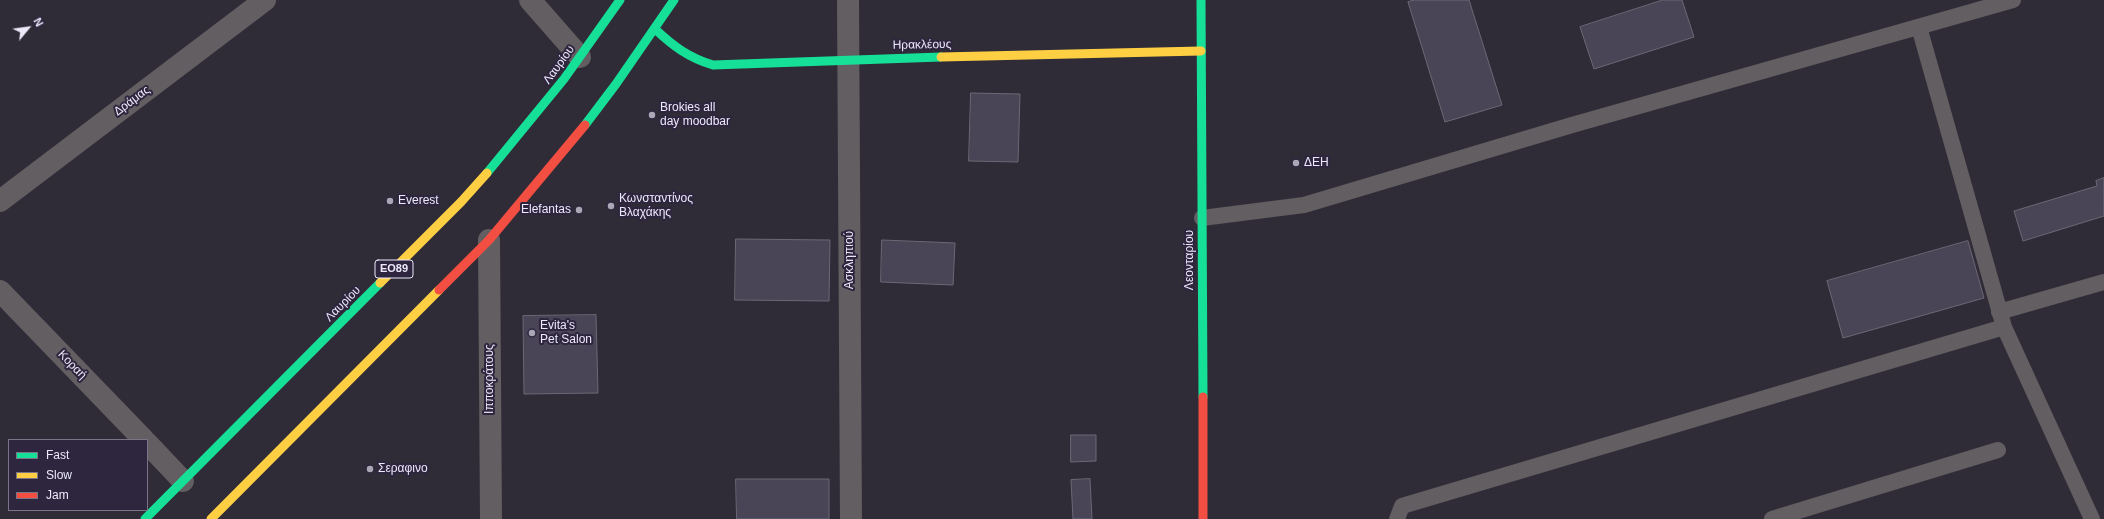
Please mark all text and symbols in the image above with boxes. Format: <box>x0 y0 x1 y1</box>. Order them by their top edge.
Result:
north arrow <box>8 8 48 48</box>
text: N <box>31 16 46 29</box>
street label: Ηρακλέους <box>892 37 952 53</box>
street label: Λαυρίου <box>540 43 578 87</box>
street label: Δράμας <box>111 83 153 119</box>
place label: Brokies all day moodbar <box>660 101 730 129</box>
marker: Brokies all day moodbar <box>647 110 657 120</box>
place label: ΔΕΗ <box>1304 156 1329 170</box>
marker: ΔΕΗ <box>1291 158 1301 168</box>
place label: Κωνσταντίνος Βλαχάκης <box>619 192 693 220</box>
place label: Everest <box>398 194 439 208</box>
marker: Everest <box>385 196 395 206</box>
marker: Κωνσταντίνος Βλαχάκης <box>606 201 616 211</box>
place label: Elefantas <box>521 203 571 217</box>
marker: Elefantas <box>574 205 584 215</box>
street label: Λεονταρίου <box>1183 230 1197 290</box>
street label: Ασκληπιού <box>843 231 857 289</box>
road number: ΕΟ89 <box>375 260 413 278</box>
street label: Λαυρίου <box>322 283 364 325</box>
place label: Evita's Pet Salon <box>540 319 592 347</box>
marker: Evita's Pet Salon <box>527 328 537 338</box>
street label: Ιπποκράτους <box>483 344 497 414</box>
street label: Κοραή <box>55 347 89 383</box>
legend <box>8 439 148 511</box>
text: Fast <box>46 448 69 462</box>
place label: Σεραφινο <box>378 462 428 476</box>
marker: Σεραφινο <box>365 464 375 474</box>
text: Slow <box>46 468 72 482</box>
text: Jam <box>46 488 69 502</box>

